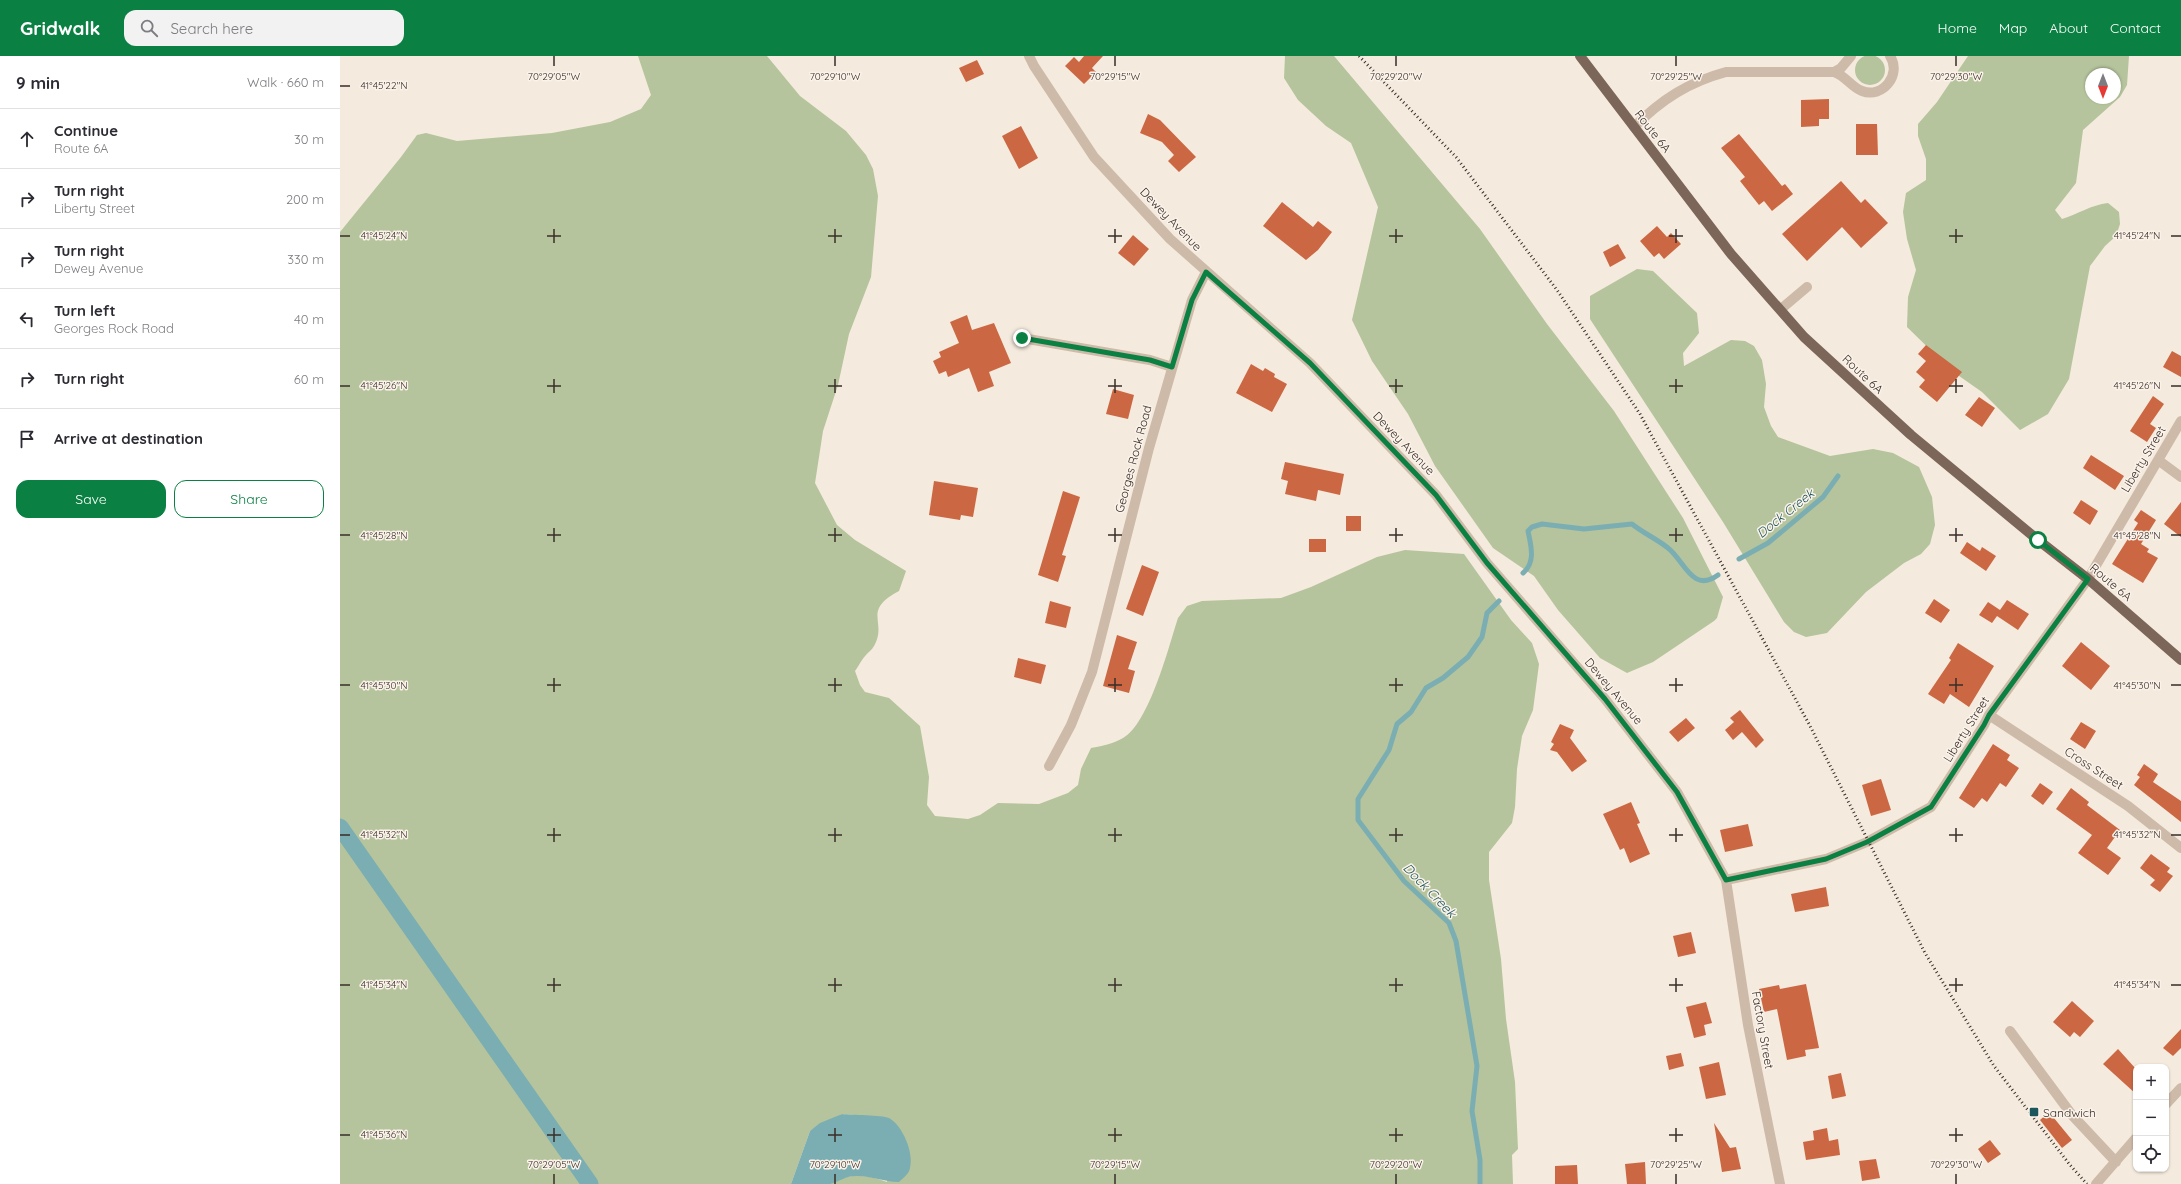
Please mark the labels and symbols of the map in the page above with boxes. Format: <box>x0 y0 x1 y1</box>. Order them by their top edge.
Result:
north arrow <box>2085 68 2121 104</box>
text: 70°29'05"W <box>528 70 581 83</box>
text: 70°29'10"W <box>810 70 861 83</box>
text: 70°29'15"W <box>1090 70 1140 83</box>
text: 70°29'20"W <box>1370 70 1423 83</box>
text: 70°29'25"W <box>1650 70 1702 83</box>
text: 70°29'30"W <box>1930 70 1982 83</box>
text: 41°45'22"N <box>360 79 408 92</box>
street label: Route 6A <box>1632 107 1675 156</box>
street label: Dewey Avenue <box>1137 184 1205 254</box>
text: 41°45'24"N <box>361 229 407 242</box>
text: 41°45'24"N <box>2114 229 2160 242</box>
route end <box>1013 329 1031 347</box>
street label: Route 6A <box>1839 351 1887 397</box>
text: 41°45'26"N <box>361 379 407 392</box>
text: 41°45'26"N <box>2114 379 2160 392</box>
street label: Georges Rock Road <box>1111 404 1155 514</box>
street label: Dewey Avenue <box>1370 408 1438 478</box>
street label: Liberty Street <box>2117 423 2169 495</box>
water label: Dock Creek <box>1753 484 1818 541</box>
text: 41°45'28"N <box>361 529 408 542</box>
text: 41°45'28"N <box>2114 529 2161 542</box>
route start <box>2029 531 2047 549</box>
street label: Route 6A <box>2087 560 2135 604</box>
street label: Dewey Avenue <box>1582 655 1646 728</box>
text: 41°45'30"N <box>360 679 408 692</box>
text: 41°45'30"N <box>2113 679 2161 692</box>
street label: Liberty Street <box>1940 693 1992 765</box>
street label: Cross Street <box>2062 744 2126 792</box>
text: 41°45'32"N <box>361 828 407 841</box>
text: 41°45'32"N <box>2114 828 2160 841</box>
water label: Dock Creek <box>1400 859 1461 921</box>
text: 41°45'34"N <box>361 978 407 991</box>
text: 41°45'34"N <box>2114 978 2160 991</box>
street label: Factory Street <box>1749 990 1777 1070</box>
place label: Sandwich <box>2043 1105 2096 1120</box>
marker: Sandwich <box>2028 1106 2040 1118</box>
text: 41°45'36"N <box>361 1128 407 1141</box>
text: 70°29'05"W <box>528 1158 581 1171</box>
text: 70°29'10"W <box>810 1158 861 1171</box>
text: 70°29'15"W <box>1090 1158 1140 1171</box>
text: 70°29'20"W <box>1370 1158 1423 1171</box>
text: 70°29'25"W <box>1650 1158 1702 1171</box>
text: 70°29'30"W <box>1930 1158 1982 1171</box>

